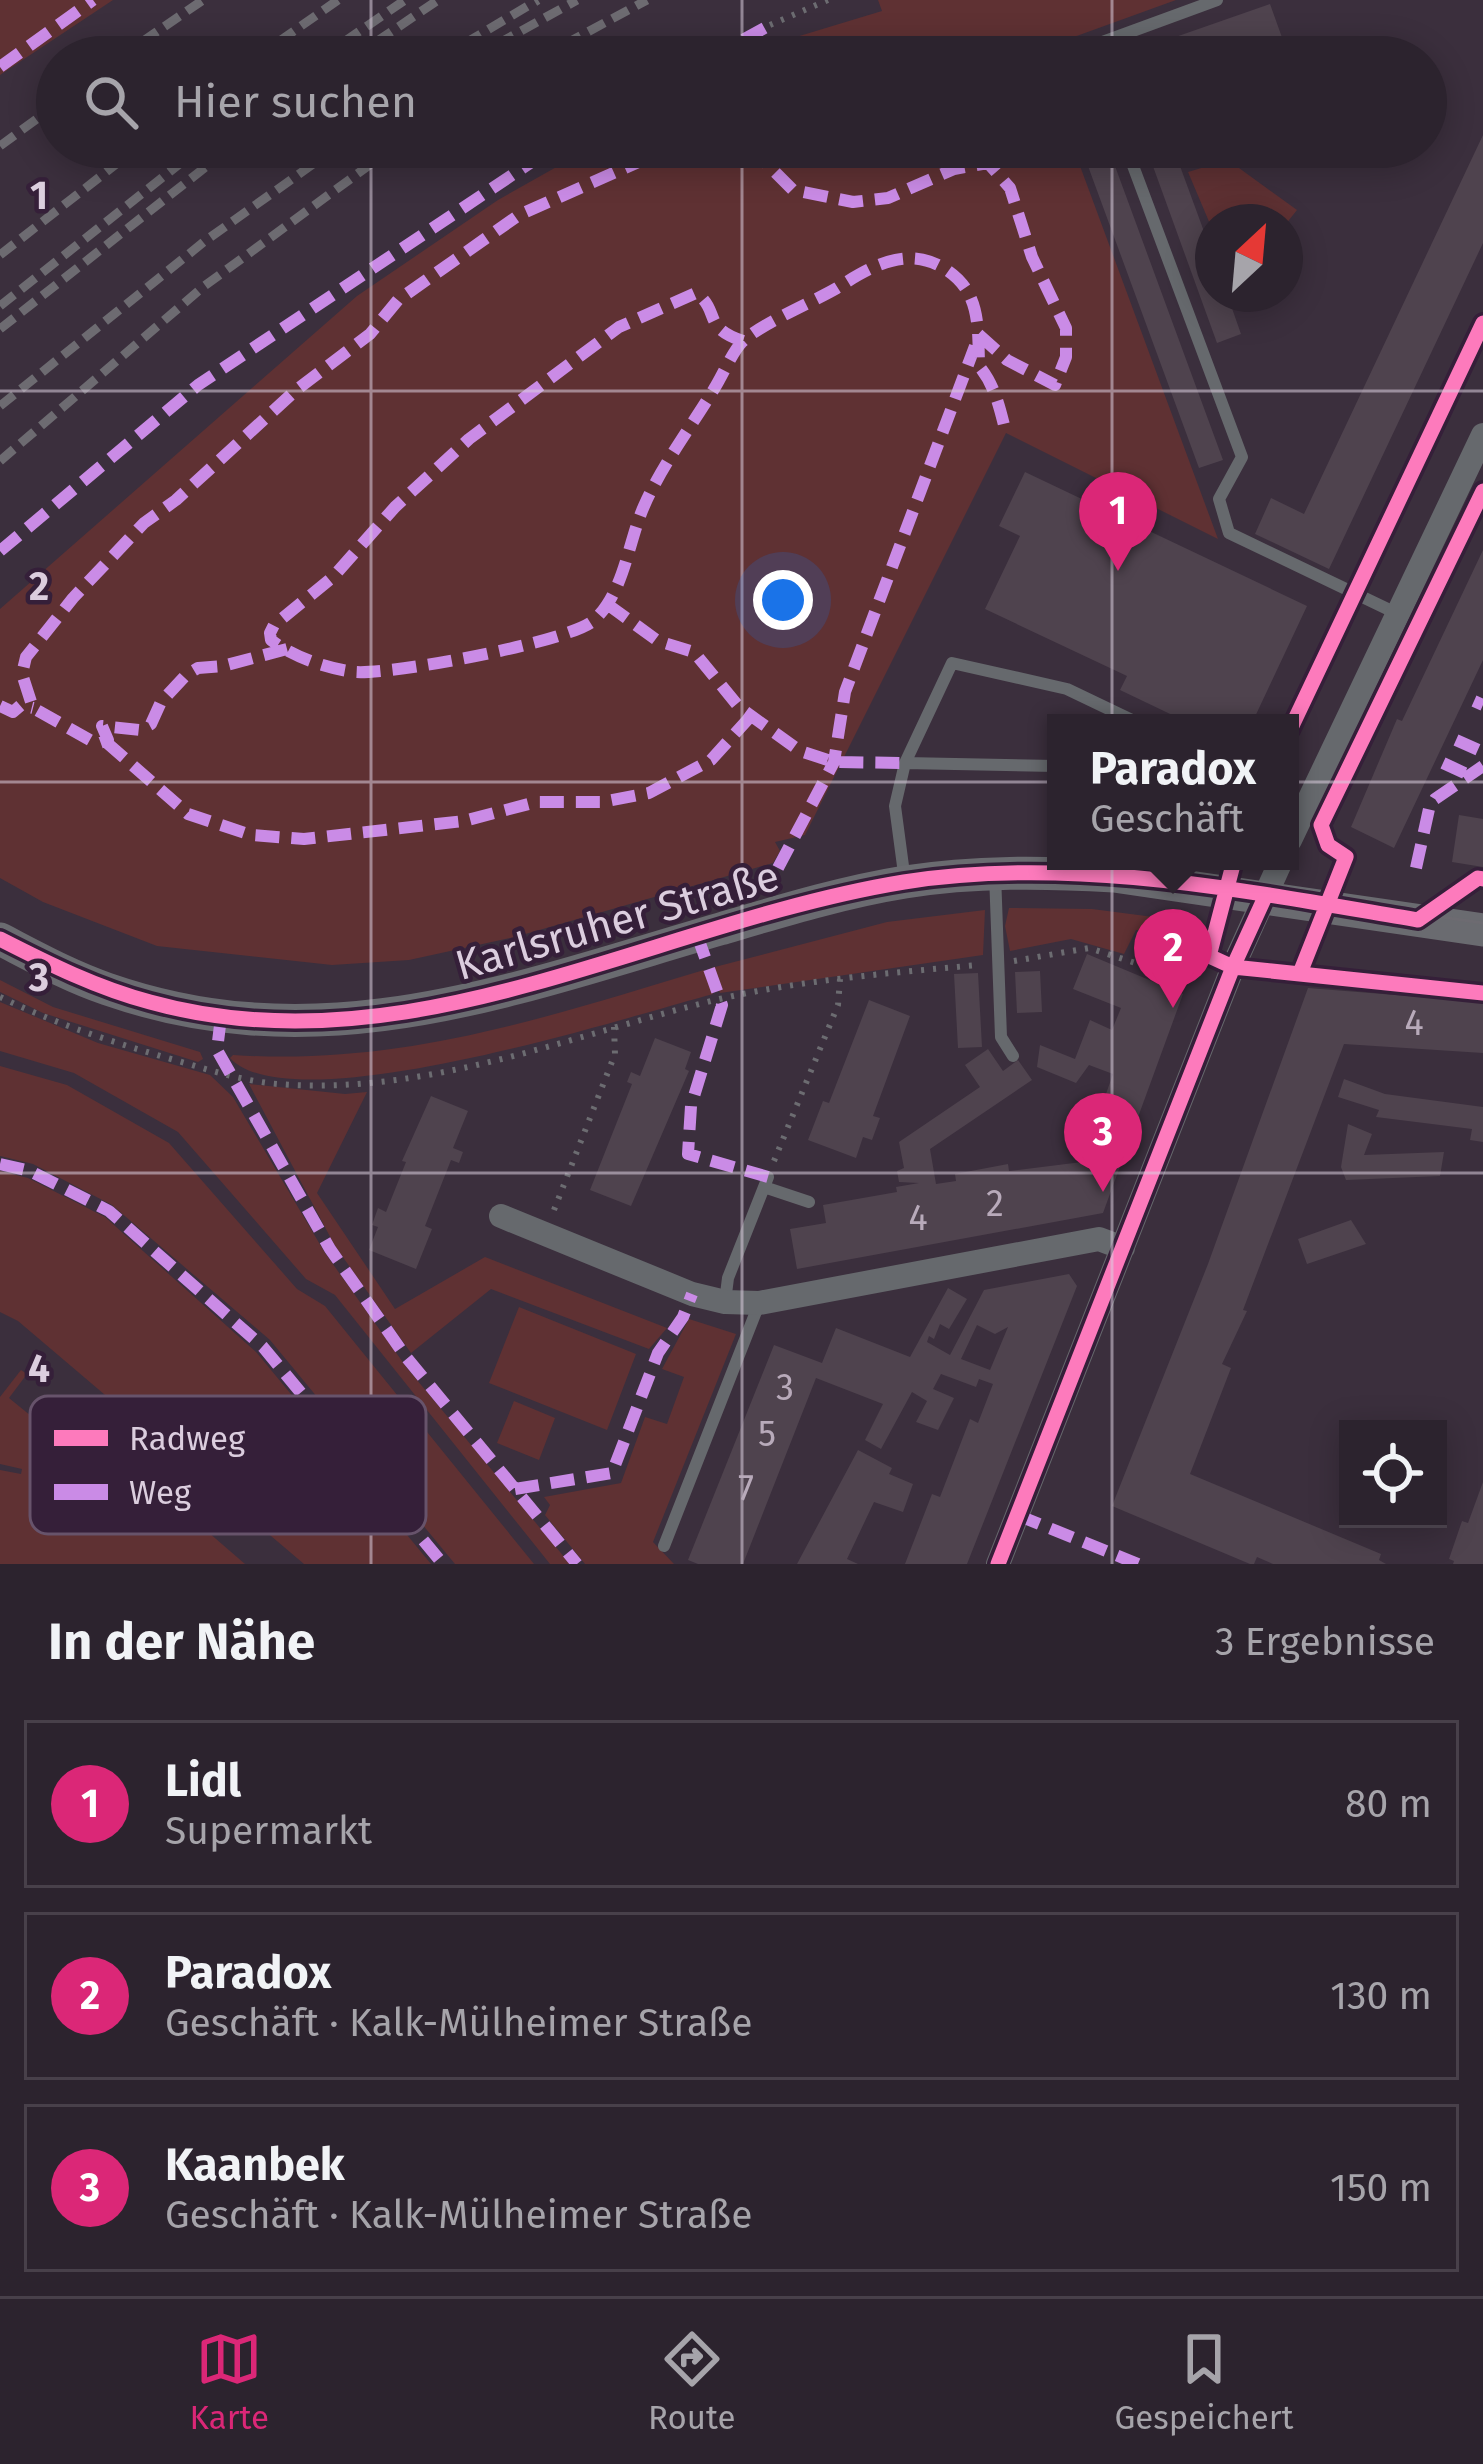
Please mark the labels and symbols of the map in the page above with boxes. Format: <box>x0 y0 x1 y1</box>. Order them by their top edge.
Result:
text: 1 <box>30 173 48 219</box>
north arrow <box>1195 204 1303 312</box>
pin: 1 <box>1079 472 1157 571</box>
text: 2 <box>29 564 49 610</box>
your location <box>753 570 813 630</box>
street label: Karlsruher Straße <box>450 851 785 991</box>
pin: 2 <box>1134 909 1212 1008</box>
text: 3 <box>28 955 49 1001</box>
house number: 4 <box>1404 1001 1424 1045</box>
pin: 3 <box>1064 1093 1142 1192</box>
house number: 2 <box>986 1182 1004 1226</box>
house number: 4 <box>908 1196 928 1240</box>
text: 4 <box>28 1346 50 1392</box>
house number: 3 <box>776 1366 794 1410</box>
legend <box>30 1396 426 1534</box>
house number: 5 <box>758 1412 776 1456</box>
text: Radweg <box>129 1419 246 1459</box>
house number: 7 <box>738 1466 754 1510</box>
text: Weg <box>129 1473 192 1513</box>

